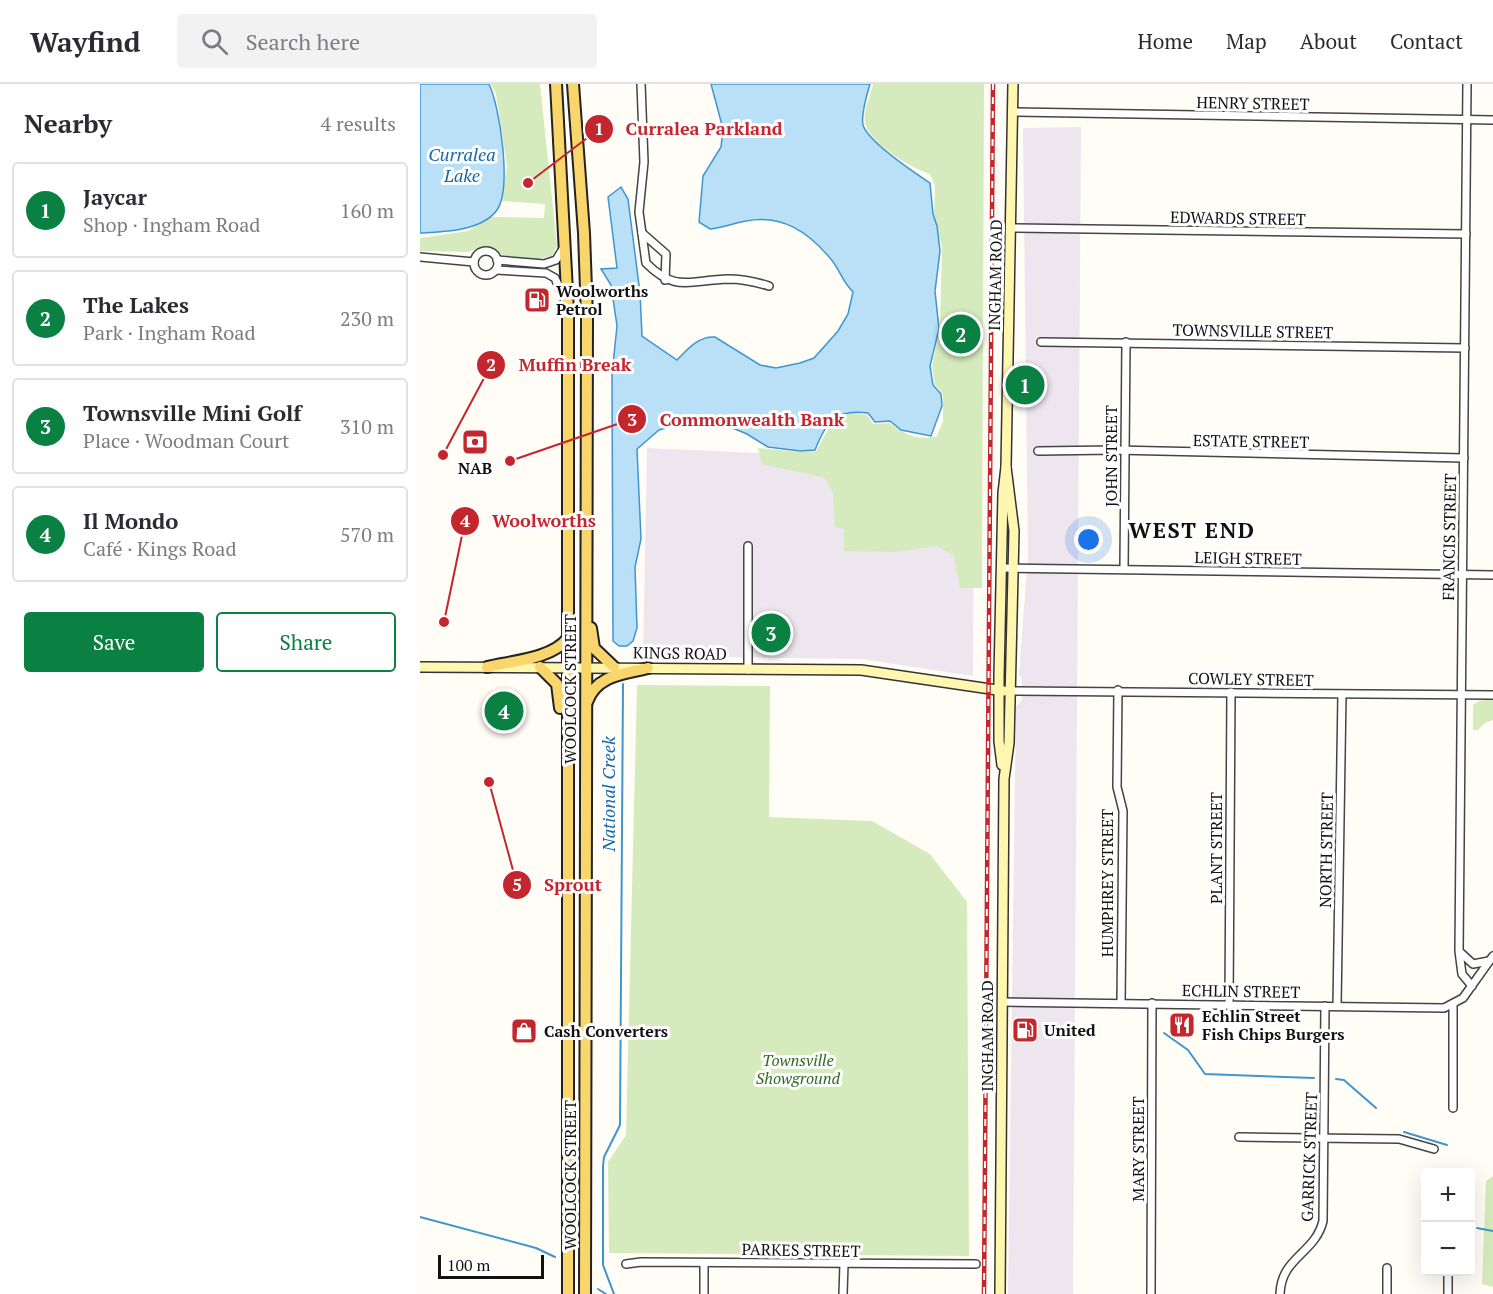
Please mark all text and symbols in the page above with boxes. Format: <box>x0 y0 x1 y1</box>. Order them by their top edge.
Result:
search box <box>177 14 597 68</box>
text: Wayfind <box>30 23 141 60</box>
icon: search <box>198 25 231 58</box>
text: Search here <box>246 27 360 56</box>
text: Home <box>1137 27 1193 55</box>
text: Map <box>1226 27 1267 55</box>
text: About <box>1300 27 1357 55</box>
text: Contact <box>1390 27 1463 55</box>
street label: HENRY STREET <box>1196 91 1310 115</box>
text: Nearby <box>24 106 112 140</box>
text: 4 results <box>321 110 396 137</box>
callout: Curralea Parkland <box>584 111 795 147</box>
text: 1 <box>594 116 604 140</box>
text: Curralea Parkland <box>625 116 783 140</box>
water label: Curralea Lake <box>428 142 496 187</box>
text: Jaycar <box>83 182 147 211</box>
text: 1 <box>40 197 51 224</box>
text: 160 m <box>340 197 394 224</box>
street label: EDWARDS STREET <box>1170 206 1306 230</box>
text: Shop · Ingham Road <box>83 211 260 238</box>
street label: INGHAM ROAD <box>983 219 1007 331</box>
place label: Woolworths Petrol <box>556 280 648 320</box>
fuel station icon: Woolworths Petrol <box>522 285 552 315</box>
text: The Lakes <box>83 290 189 319</box>
text: 2 <box>40 305 51 332</box>
text: 230 m <box>340 305 394 332</box>
pin: 2 <box>942 312 980 356</box>
text: Park · Ingham Road <box>83 319 256 346</box>
street label: TOWNSVILLE STREET <box>1173 319 1334 343</box>
callout: Muffin Break <box>476 347 643 383</box>
text: 2 <box>486 352 496 376</box>
text: Muffin Break <box>519 352 632 376</box>
pin: 1 <box>1006 362 1044 408</box>
text: Townsville Mini Golf <box>83 398 301 427</box>
callout: Commonwealth Bank <box>617 401 856 437</box>
street label: JOHN STREET <box>1100 405 1122 507</box>
text: 3 <box>627 407 637 431</box>
text: Commonwealth Bank <box>660 407 845 431</box>
text: 3 <box>40 413 51 440</box>
text: 310 m <box>340 413 394 440</box>
text: Place · Woodman Court <box>83 427 289 454</box>
bank icon: NAB <box>460 427 490 457</box>
street label: ESTATE STREET <box>1193 429 1309 453</box>
place label: NAB <box>458 457 492 479</box>
street label: FRANCIS STREET <box>1437 473 1461 601</box>
callout: Woolworths <box>450 503 607 539</box>
text: Il Mondo <box>83 506 178 535</box>
text: 4 <box>460 508 471 532</box>
text: Woolworths <box>492 508 596 532</box>
district label: WEST END <box>1128 515 1256 544</box>
text: 4 <box>40 521 51 548</box>
text: 570 m <box>340 521 394 548</box>
your location <box>1074 525 1103 554</box>
text: Café · Kings Road <box>83 535 237 562</box>
street label: LEIGH STREET <box>1194 546 1302 570</box>
pin: 3 <box>752 610 790 656</box>
button: Save <box>24 612 204 672</box>
button: Share <box>216 612 396 672</box>
street label: WOOLCOCK STREET <box>559 614 581 764</box>
street label: KINGS ROAD <box>633 641 727 665</box>
street label: COWLEY STREET <box>1188 667 1314 691</box>
pin: 4 <box>484 688 524 734</box>
water label: National Creek <box>596 736 620 853</box>
street label: PLANT STREET <box>1205 792 1227 904</box>
street label: NORTH STREET <box>1314 792 1338 908</box>
street label: HUMPHREY STREET <box>1096 809 1118 957</box>
callout: Sprout <box>502 867 614 903</box>
text: 5 <box>512 872 522 896</box>
text: Sprout <box>544 872 602 896</box>
street label: ECHLIN STREET <box>1182 979 1301 1003</box>
street label: INGHAM ROAD <box>976 980 998 1092</box>
place label: Echlin Street Fish Chips Burgers <box>1202 1005 1345 1045</box>
restaurant icon: Echlin Street Fish Chips Burgers <box>1167 1010 1197 1040</box>
fuel station icon: United <box>1010 1015 1040 1045</box>
shop icon: Cash Converters <box>509 1016 539 1046</box>
place label: United <box>1044 1019 1096 1041</box>
place label: Cash Converters <box>544 1020 668 1042</box>
park label: Townsville Showground <box>756 1049 841 1089</box>
street label: GARRICK STREET <box>1296 1092 1322 1222</box>
street label: MARY STREET <box>1127 1096 1149 1202</box>
street label: WOOLCOCK STREET <box>559 1100 581 1250</box>
map controls <box>1421 1168 1475 1276</box>
button: + <box>1421 1168 1475 1222</box>
button: − <box>1421 1222 1475 1276</box>
street label: PARKES STREET <box>741 1238 861 1262</box>
scale bar <box>438 1252 544 1280</box>
text: 100 m <box>447 1254 490 1276</box>

